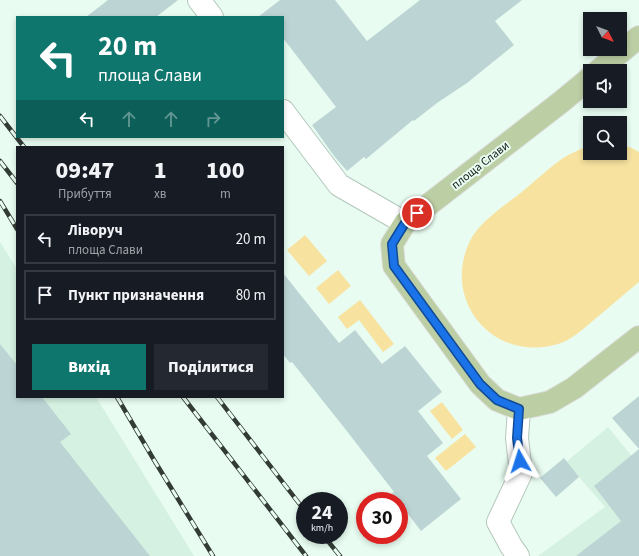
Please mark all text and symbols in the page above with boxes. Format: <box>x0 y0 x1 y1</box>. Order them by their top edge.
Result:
north arrow <box>583 12 627 56</box>
map controls <box>583 12 627 160</box>
text: 20 m <box>98 26 157 66</box>
icon: left <box>32 32 84 84</box>
text: площа Слави <box>98 63 202 88</box>
button: sound <box>583 64 627 108</box>
icon: left <box>76 108 98 130</box>
icon: ahead <box>118 108 140 130</box>
icon: ahead <box>160 108 182 130</box>
icon: right <box>202 108 224 130</box>
button: search <box>583 116 627 160</box>
street label: площа Слави <box>448 137 513 193</box>
text: 09:47 <box>56 153 114 188</box>
text: 1 <box>154 153 167 188</box>
text: 100 <box>206 153 245 188</box>
text: Прибуття <box>58 185 112 203</box>
text: хв <box>154 185 166 203</box>
text: m <box>220 185 231 203</box>
pin <box>400 196 434 230</box>
icon: arrive <box>406 202 428 224</box>
text: Ліворуч <box>68 220 123 241</box>
icon: left <box>34 228 56 250</box>
text: 20 m <box>236 229 266 250</box>
text: площа Слави <box>68 241 143 259</box>
icon: arrive <box>34 284 56 306</box>
text: Пункт призначення <box>68 285 204 306</box>
text: 80 m <box>236 285 266 306</box>
button: Вихід <box>32 344 146 390</box>
button: Поділитися <box>154 344 268 390</box>
position arrow <box>499 440 541 482</box>
speed limit sign: 30 <box>356 492 408 544</box>
text: 24 <box>311 499 333 527</box>
text: km/h <box>311 521 333 535</box>

